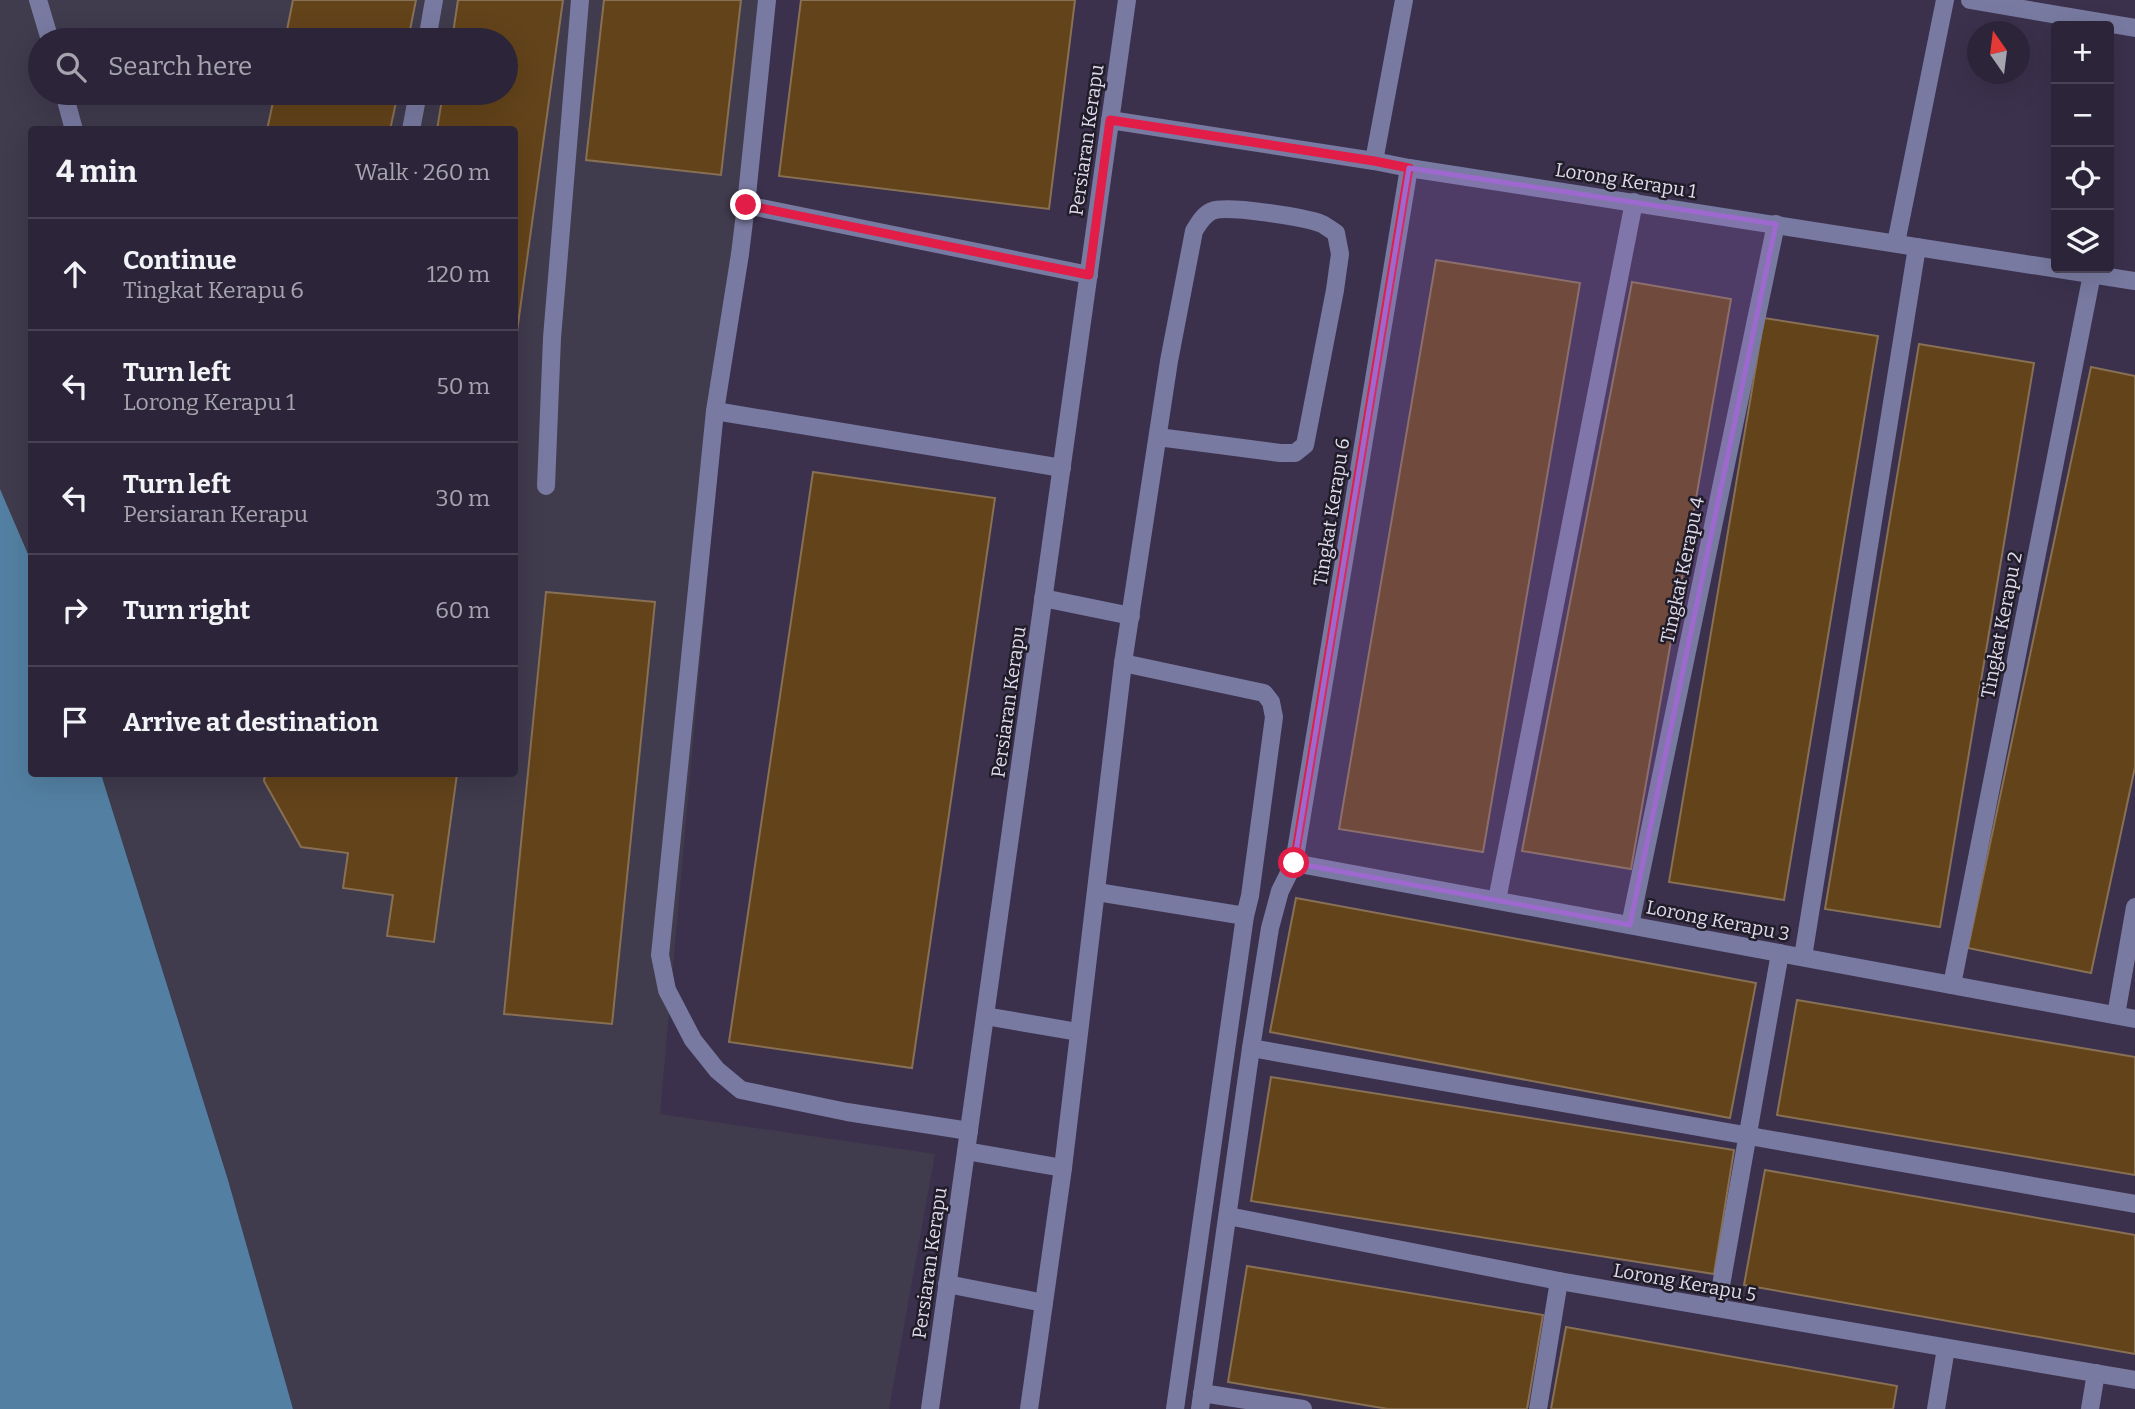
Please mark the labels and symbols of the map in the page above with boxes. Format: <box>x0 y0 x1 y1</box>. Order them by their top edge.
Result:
north arrow <box>1967 21 2030 84</box>
street label: Persiaran Kerapu <box>1064 63 1109 217</box>
street label: Lorong Kerapu 1 <box>1554 158 1698 203</box>
route end <box>730 189 761 220</box>
street label: Tingkat Kerapu 6 <box>1308 437 1355 588</box>
street label: Tingkat Kerapu 4 <box>1656 495 1709 645</box>
street label: Tingkat Kerapu 2 <box>1976 550 2027 700</box>
street label: Persiaran Kerapu <box>986 625 1031 779</box>
route start <box>1278 847 1309 878</box>
street label: Lorong Kerapu 3 <box>1644 895 1792 946</box>
street label: Persiaran Kerapu <box>907 1186 952 1340</box>
street label: Lorong Kerapu 5 <box>1612 1259 1758 1306</box>

